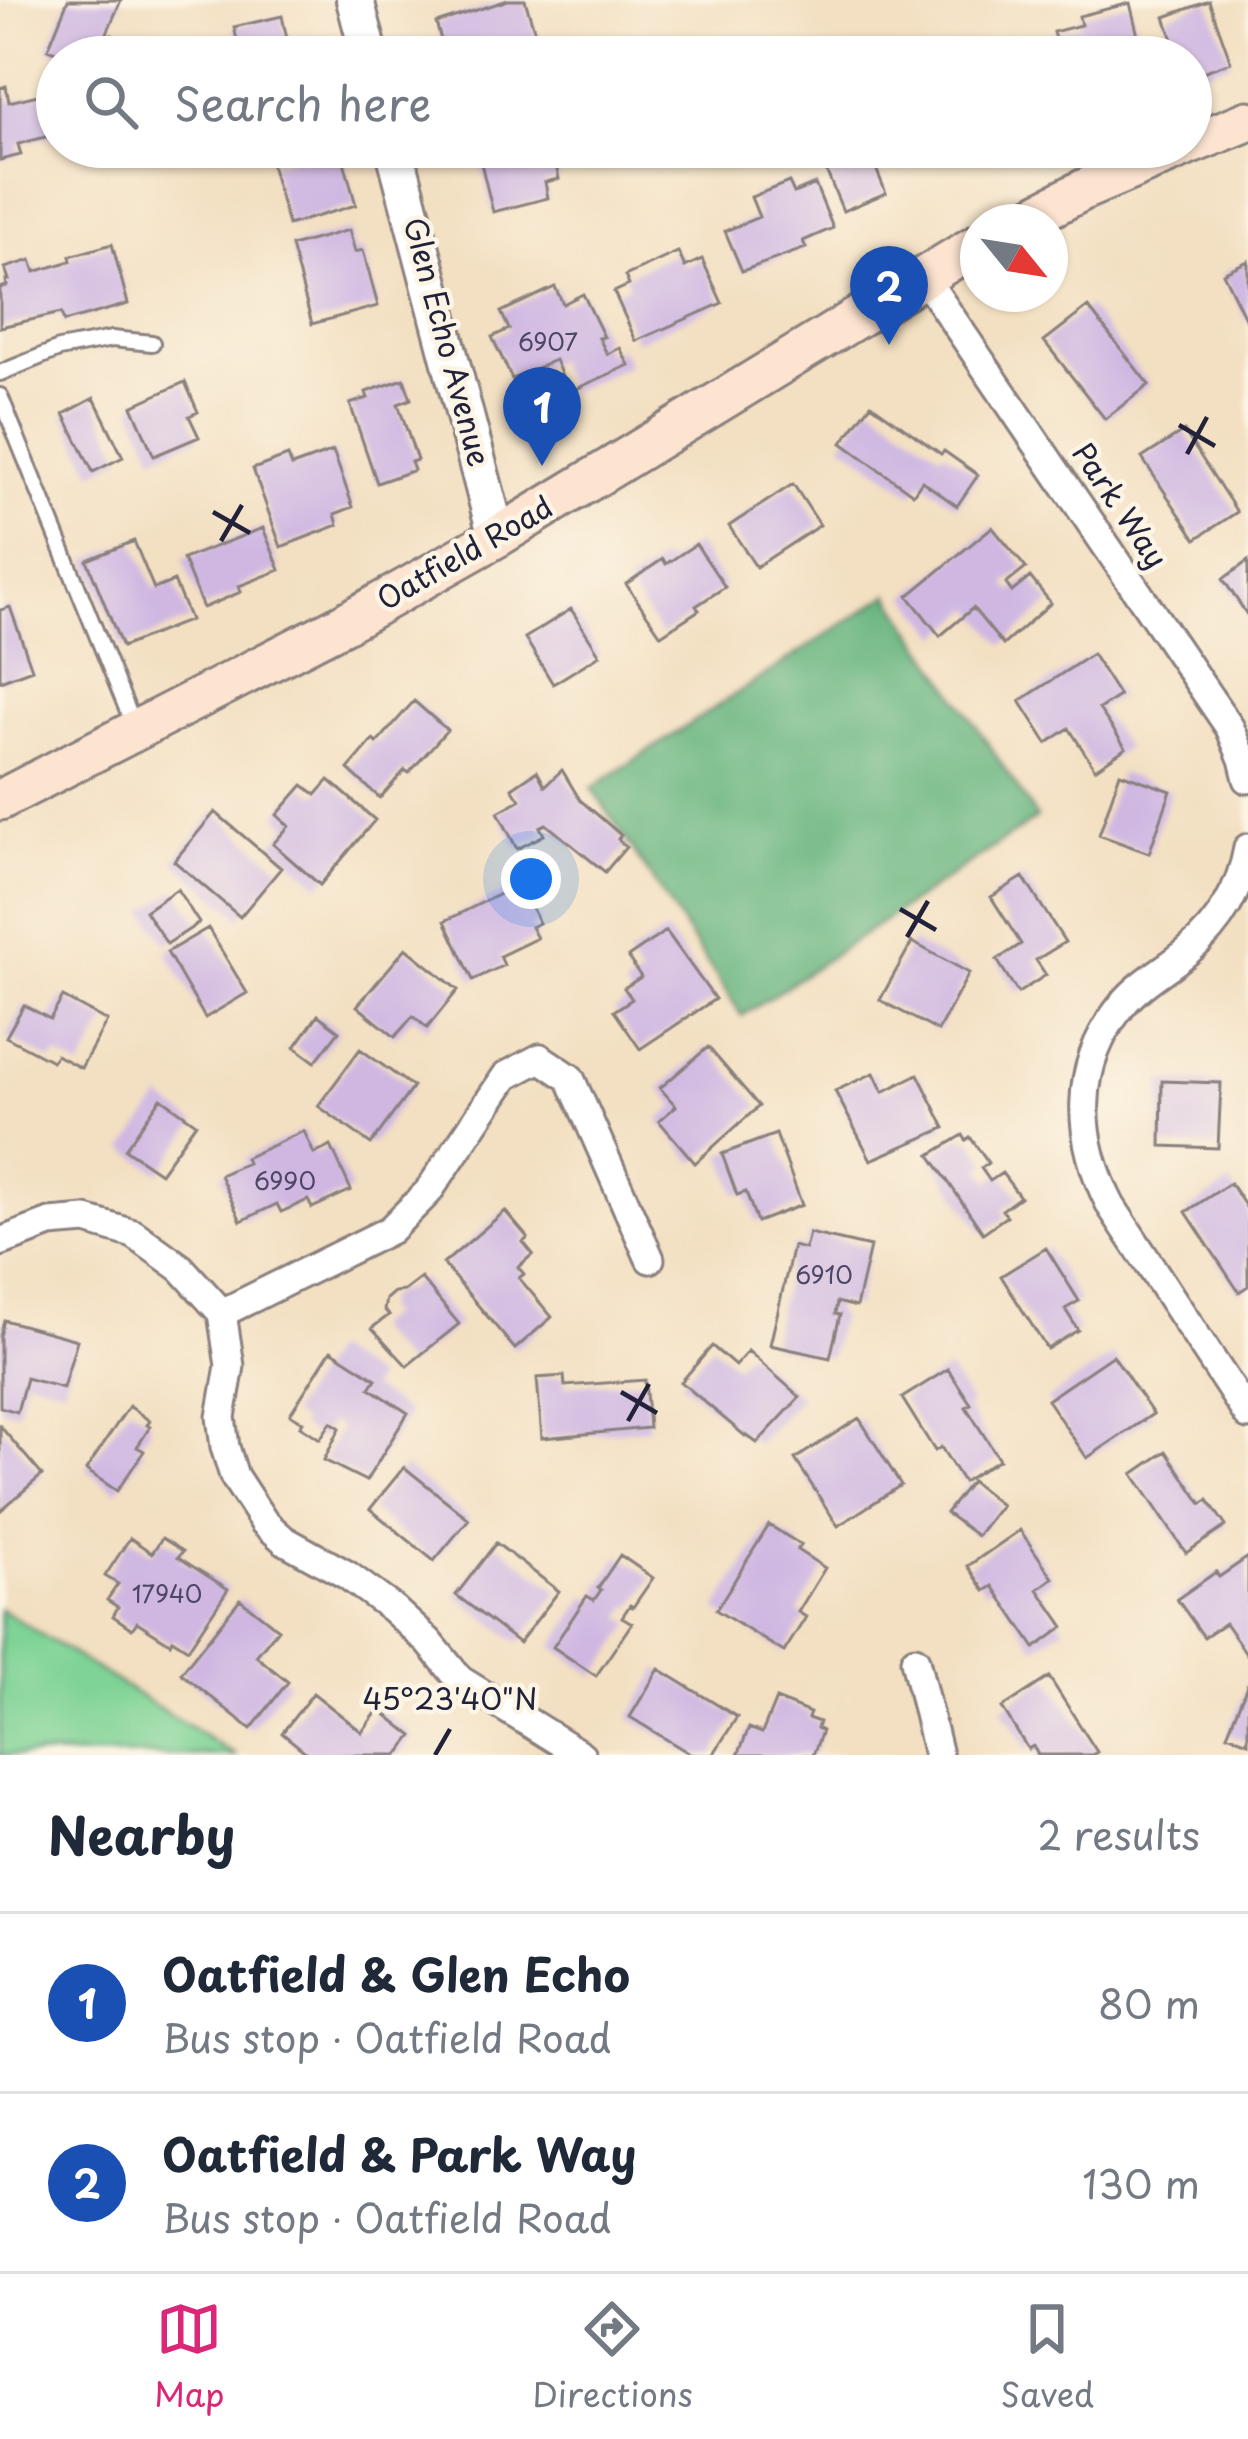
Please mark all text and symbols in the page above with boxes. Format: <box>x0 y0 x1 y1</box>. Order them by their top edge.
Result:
search box <box>36 36 1212 168</box>
text: Search here <box>174 68 431 136</box>
icon: search <box>78 69 144 135</box>
north arrow <box>960 204 1068 312</box>
street label: Glen Echo Avenue <box>394 212 503 471</box>
pin: 2 <box>850 246 928 345</box>
house number: 6907 <box>518 323 578 359</box>
pin: 1 <box>503 367 581 466</box>
street label: Park Way <box>1062 433 1180 577</box>
street label: Oatfield Road <box>368 483 560 620</box>
your location <box>501 849 561 909</box>
house number: 6990 <box>254 1162 316 1198</box>
house number: 6910 <box>795 1256 853 1292</box>
house number: 17940 <box>132 1575 202 1611</box>
text: 45°23'40"N <box>363 1675 537 1720</box>
text: Nearby <box>48 1795 235 1872</box>
text: 2 results <box>1038 1804 1200 1863</box>
text: Oatfield & Glen Echo <box>162 1939 630 2007</box>
text: 1 <box>78 1973 96 2032</box>
text: 80 m <box>1098 1973 1200 2032</box>
text: Bus stop · Oatfield Road <box>162 2007 612 2066</box>
text: Oatfield & Park Way <box>162 2119 636 2187</box>
text: 2 <box>73 2153 101 2212</box>
text: 130 m <box>1082 2153 1200 2212</box>
text: Bus stop · Oatfield Road <box>162 2187 612 2246</box>
tab: Map <box>154 2296 224 2418</box>
tab: Directions <box>532 2296 693 2418</box>
tab: Saved <box>1000 2296 1094 2418</box>

